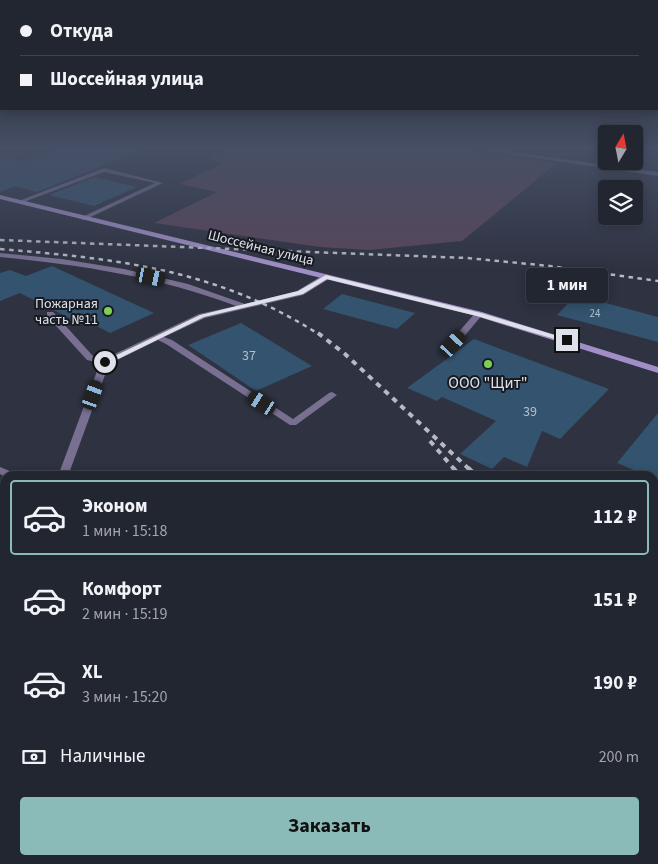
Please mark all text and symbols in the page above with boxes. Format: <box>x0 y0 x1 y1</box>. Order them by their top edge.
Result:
text: Откуда <box>50 18 113 45</box>
text: Шоссейная улица <box>50 66 204 93</box>
north arrow <box>598 125 642 170</box>
map controls <box>598 125 643 225</box>
button: layers <box>598 180 643 225</box>
street label: Шоссейная улица <box>206 225 316 271</box>
car <box>134 267 167 287</box>
callout: 1 мин <box>526 268 608 302</box>
text: 1 мин <box>547 274 587 296</box>
place label: Пожарная часть №11 <box>35 294 98 330</box>
marker: Пожарная часть №11 <box>102 305 114 317</box>
house number: 24 <box>590 306 601 321</box>
car <box>437 328 468 360</box>
route end <box>556 329 578 351</box>
house number: 37 <box>242 346 256 366</box>
route start <box>94 351 116 373</box>
marker: ООО "Щит" <box>482 358 494 370</box>
place label: ООО "Щит" <box>448 372 528 394</box>
car <box>80 378 105 412</box>
car <box>245 389 278 417</box>
house number: 39 <box>523 402 537 422</box>
text: Эконом <box>82 493 148 520</box>
icon: car <box>22 495 67 540</box>
text: 112 ₽ <box>593 504 637 531</box>
text: 1 мин · 15:18 <box>82 520 168 542</box>
text: Комфорт <box>82 576 162 603</box>
icon: car <box>22 578 67 623</box>
text: 151 ₽ <box>593 587 637 614</box>
text: 2 мин · 15:19 <box>82 603 168 625</box>
text: XL <box>82 659 103 686</box>
icon: car <box>22 661 67 706</box>
text: 190 ₽ <box>593 670 637 697</box>
text: 3 мин · 15:20 <box>82 686 168 708</box>
icon: cash <box>20 743 48 771</box>
text: Наличные <box>60 743 145 770</box>
text: 200 m <box>599 746 639 768</box>
button: Заказать <box>20 797 639 855</box>

